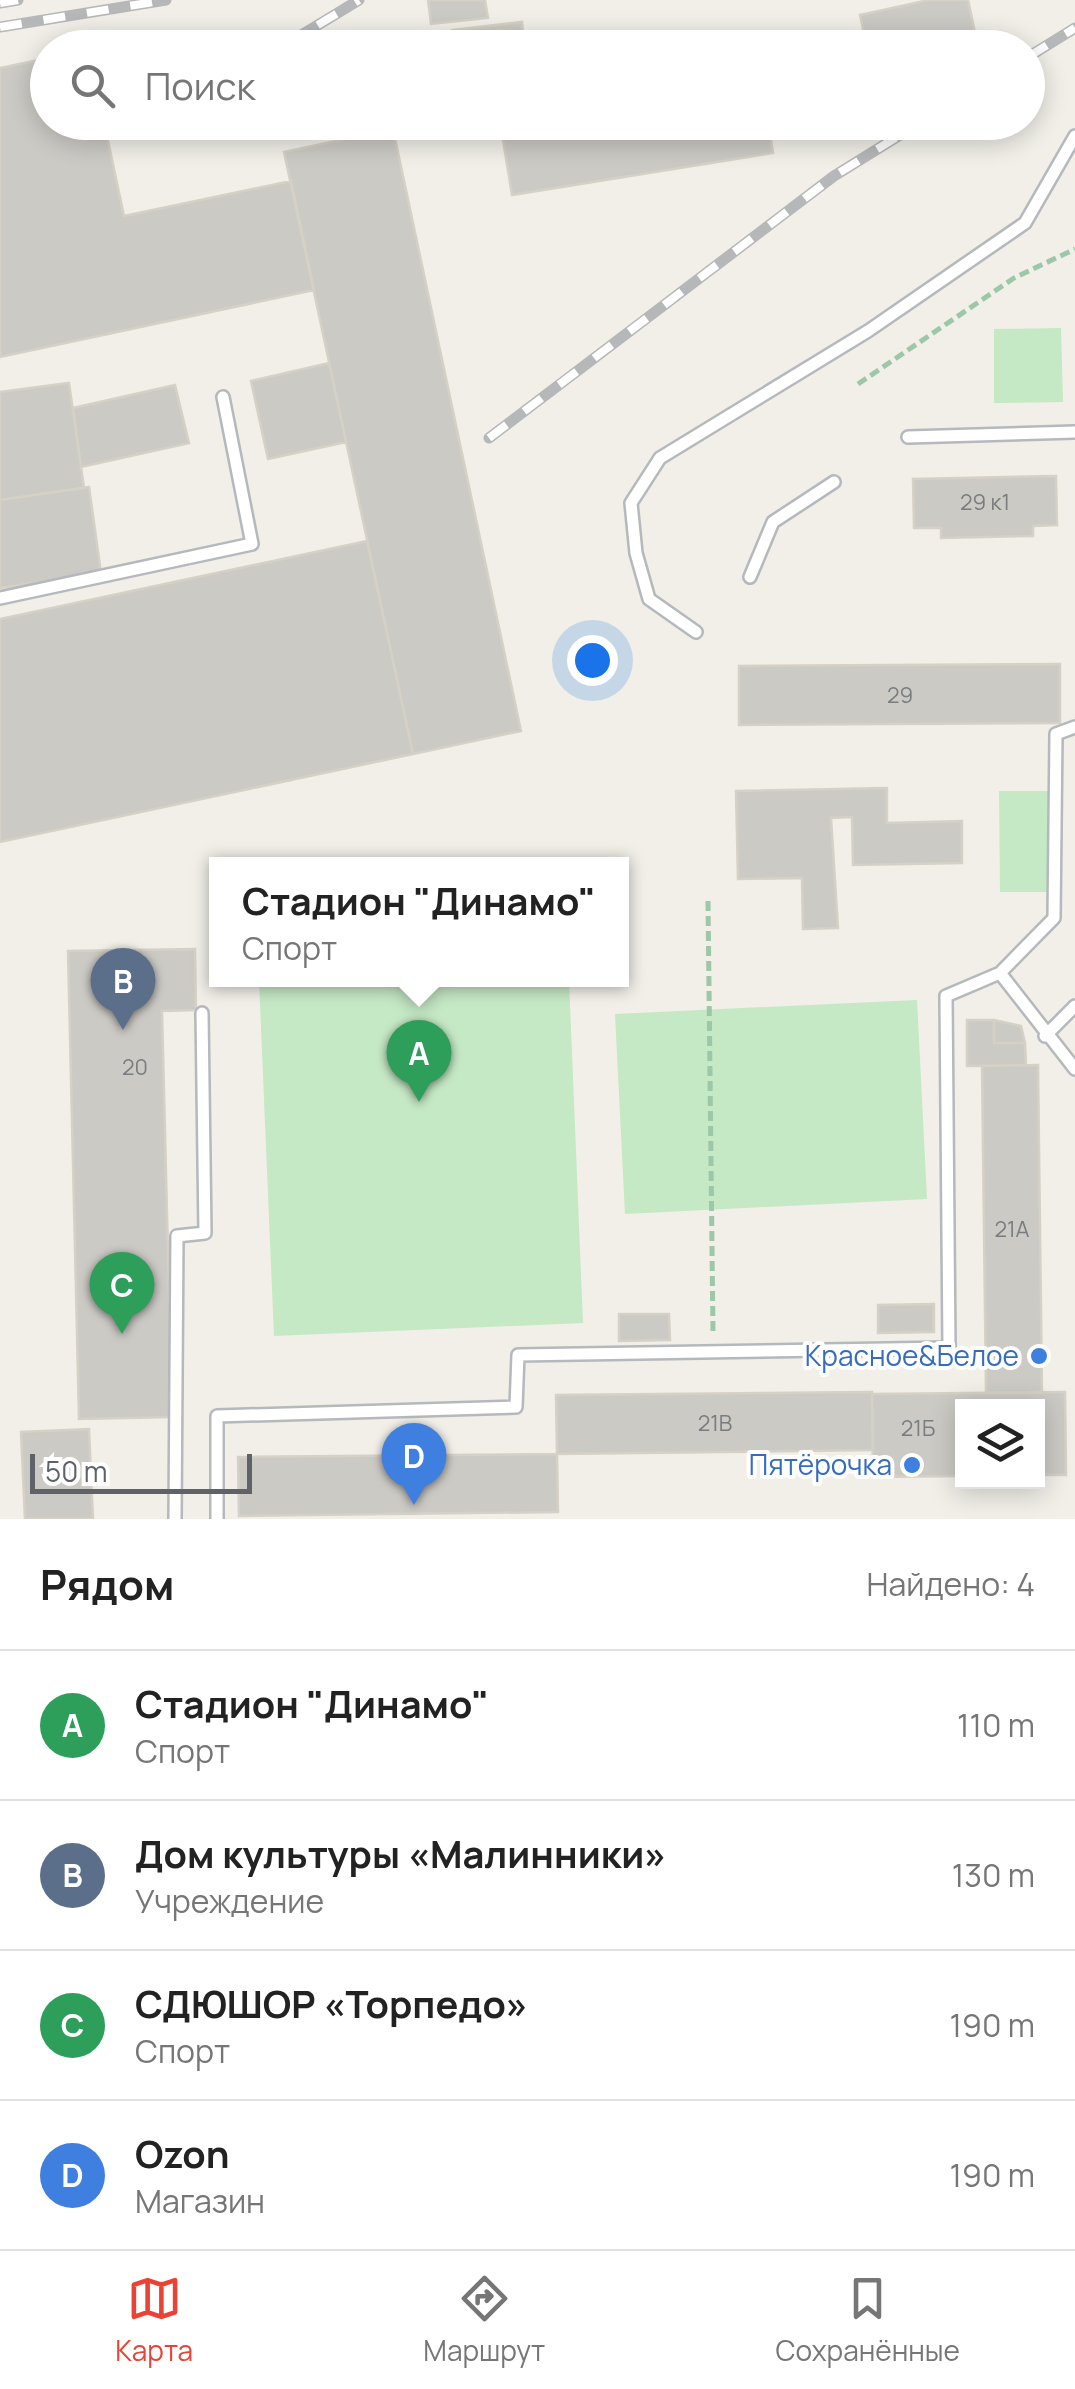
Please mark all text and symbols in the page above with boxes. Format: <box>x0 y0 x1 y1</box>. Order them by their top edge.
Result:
search box <box>30 30 1045 140</box>
icon: search <box>65 58 120 113</box>
text: Поиск <box>145 59 255 111</box>
house number: 29 к1 <box>960 487 1010 517</box>
your location <box>567 635 618 686</box>
house number: 29 <box>887 680 913 710</box>
popup <box>209 857 629 987</box>
text: Стадион "Динамо" <box>242 874 596 926</box>
text: Спорт <box>242 926 337 970</box>
pin: B <box>90 948 156 1030</box>
pin: A <box>386 1020 452 1102</box>
house number: 20 <box>122 1052 148 1082</box>
house number: 21А <box>994 1214 1030 1244</box>
pin: C <box>90 1252 154 1334</box>
place label: Красное&Белое <box>805 1336 1019 1374</box>
marker: Красное&Белое <box>1028 1345 1050 1367</box>
map controls <box>955 1399 1045 1489</box>
button: layers <box>955 1399 1045 1489</box>
house number: 21В <box>698 1408 732 1438</box>
house number: 21Б <box>901 1413 935 1443</box>
pin: D <box>382 1422 446 1505</box>
place label: Пятёрочка <box>749 1445 892 1483</box>
scale bar <box>30 1449 252 1494</box>
text: 50 m <box>45 1452 108 1490</box>
marker: Пятёрочка <box>901 1454 923 1476</box>
text: Рядом <box>40 1555 174 1613</box>
text: Найдено: 4 <box>867 1562 1035 1606</box>
text: Стадион "Динамо" <box>135 1677 489 1729</box>
text: A <box>62 1703 83 1747</box>
text: 110 m <box>957 1703 1035 1747</box>
text: Спорт <box>135 1729 230 1773</box>
text: Дом культуры «Малинники» <box>135 1827 667 1879</box>
text: B <box>62 1853 83 1897</box>
text: 130 m <box>952 1853 1035 1897</box>
text: Учреждение <box>135 1879 324 1923</box>
text: СДЮШОР «Торпедо» <box>135 1977 528 2029</box>
text: C <box>61 2003 84 2047</box>
text: 190 m <box>950 2003 1035 2047</box>
text: Спорт <box>135 2029 230 2073</box>
text: Ozon <box>135 2127 230 2179</box>
text: D <box>61 2153 84 2197</box>
text: 190 m <box>950 2153 1035 2197</box>
text: Магазин <box>135 2179 265 2223</box>
tab: Карта <box>115 2271 193 2369</box>
tab: Маршрут <box>423 2271 545 2369</box>
tab: Сохранённые <box>776 2271 960 2369</box>

